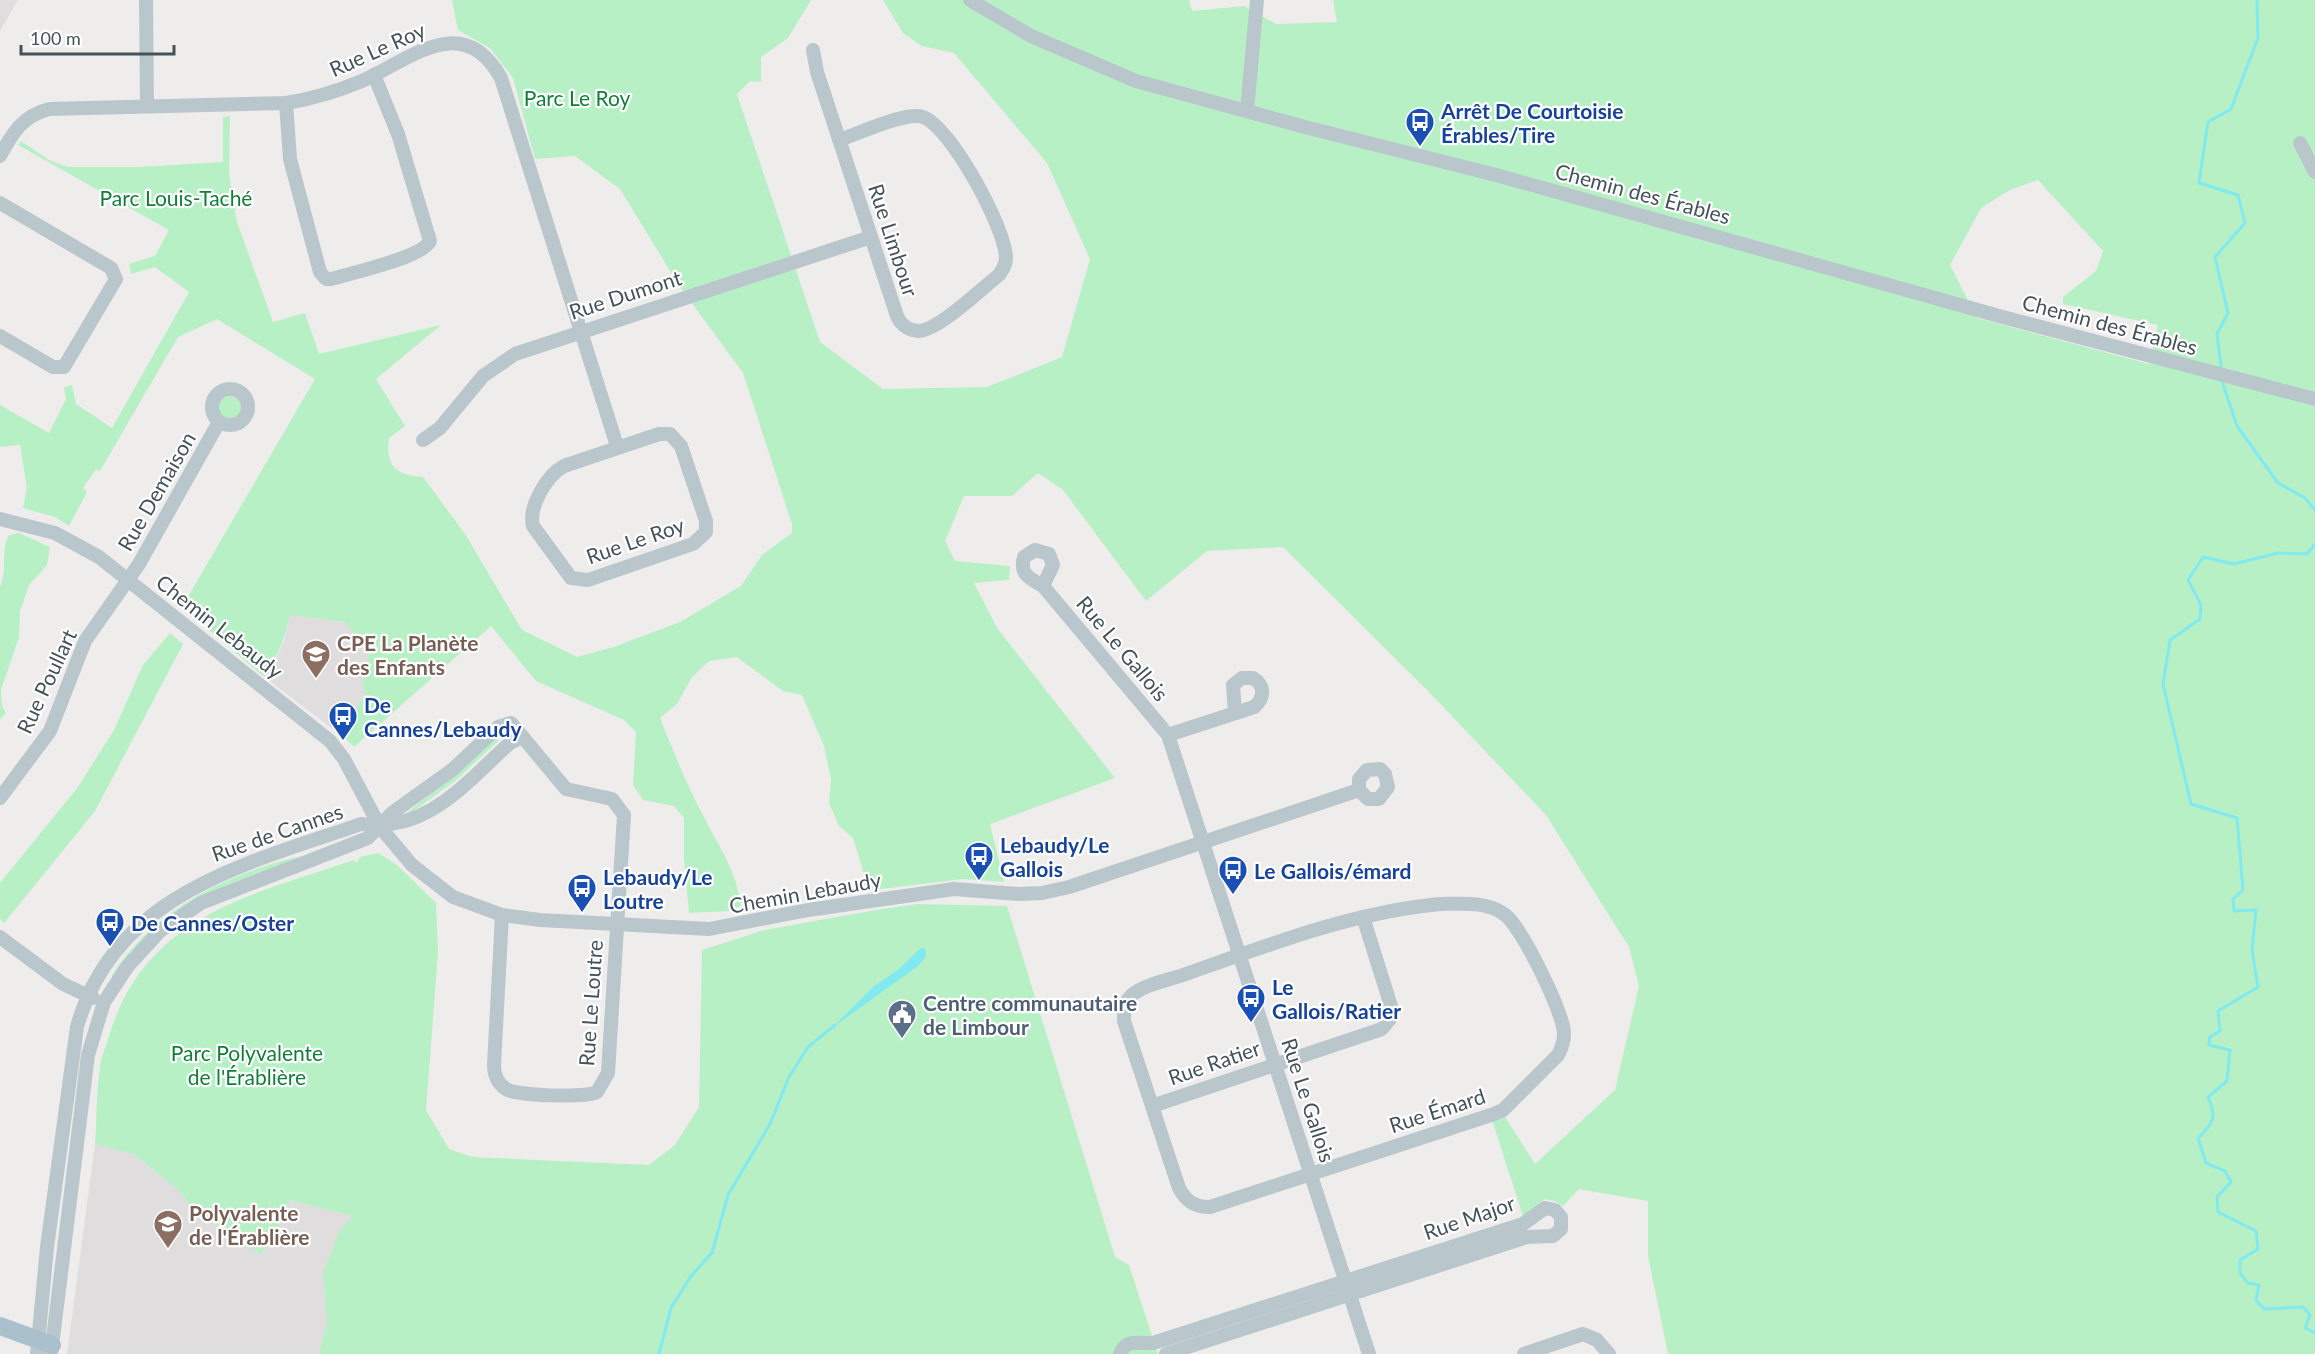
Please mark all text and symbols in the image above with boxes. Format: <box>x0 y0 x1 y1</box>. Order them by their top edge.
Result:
street label: Rue Le Roy <box>325 17 429 81</box>
scale bar <box>21 18 174 56</box>
text: 100 m <box>30 27 81 49</box>
park label: Parc Le Roy <box>524 85 631 110</box>
place label: Arrêt De Courtoisie Érables/Tire <box>1440 98 1623 147</box>
bus stop icon: Arrêt De Courtoisie Érables/Tire <box>1404 106 1436 148</box>
street label: Chemin des Érables <box>1553 158 1733 228</box>
street label: Rue Limbour <box>864 180 924 300</box>
park label: Parc Louis-Taché <box>100 185 252 210</box>
street label: Rue Dumont <box>566 264 685 324</box>
street label: Chemin des Érables <box>2020 289 2200 359</box>
street label: Rue Demaison <box>112 427 200 555</box>
street label: Rue Le Roy <box>583 511 688 568</box>
street label: Chemin Lebaudy <box>152 569 288 683</box>
street label: Rue Le Gallois <box>1072 591 1174 705</box>
street label: Rue Poullart <box>11 625 81 737</box>
place label: CPE La Planète des Enfants <box>337 630 478 679</box>
school or university icon: CPE La Planète des Enfants <box>300 638 332 680</box>
place label: De Cannes/Lebaudy <box>364 692 522 741</box>
bus stop icon: De Cannes/Lebaudy <box>327 700 359 742</box>
street label: Rue de Cannes <box>208 798 346 866</box>
place label: Lebaudy/Le Gallois <box>1000 832 1110 881</box>
bus stop icon: Lebaudy/Le Gallois <box>963 840 995 882</box>
bus stop icon: Le Gallois/émard <box>1217 854 1249 896</box>
place label: Le Gallois/émard <box>1254 858 1411 883</box>
place label: Lebaudy/Le Loutre <box>603 864 713 913</box>
street label: Chemin Lebaudy <box>727 866 883 918</box>
bus stop icon: Lebaudy/Le Loutre <box>566 872 598 914</box>
bus stop icon: De Cannes/Oster <box>94 906 126 948</box>
place label: De Cannes/Oster <box>131 910 294 935</box>
street label: Rue Le Loutre <box>573 939 607 1067</box>
place label: Le Gallois/Ratier <box>1272 974 1401 1023</box>
bus stop icon: Le Gallois/Ratier <box>1235 982 1267 1024</box>
place label: Centre communautaire de Limbour <box>923 990 1137 1039</box>
public building icon: Centre communautaire de Limbour <box>886 998 918 1040</box>
street label: Rue Ratier <box>1165 1034 1264 1089</box>
street label: Rue Le Gallois <box>1277 1035 1341 1165</box>
park label: Parc Polyvalente de l'Érablière <box>171 1040 323 1089</box>
street label: Rue Émard <box>1386 1083 1488 1137</box>
street label: Rue Major <box>1420 1190 1518 1244</box>
place label: Polyvalente de l'Érablière <box>189 1200 310 1249</box>
school or university icon: Polyvalente de l'Érablière <box>152 1208 184 1250</box>

